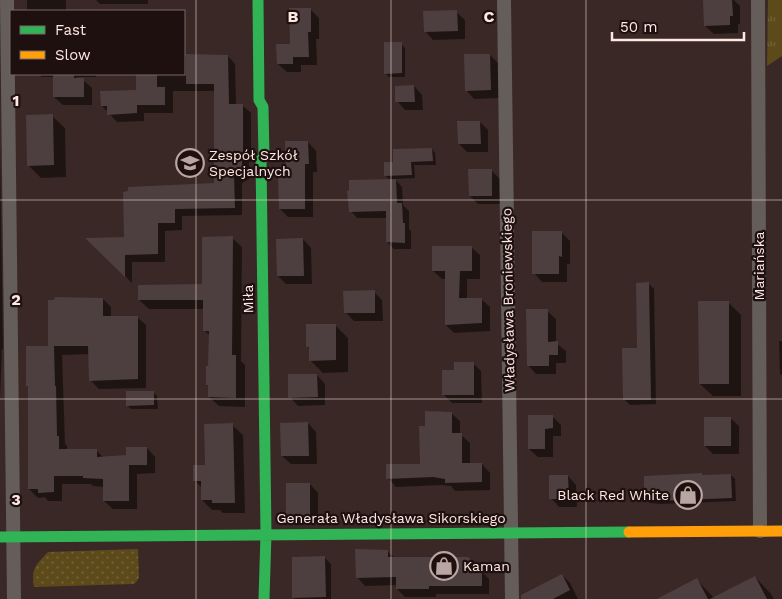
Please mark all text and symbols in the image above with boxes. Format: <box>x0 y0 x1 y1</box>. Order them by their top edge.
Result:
text: B <box>288 7 299 26</box>
text: C <box>484 7 495 26</box>
legend <box>10 10 185 75</box>
scale bar <box>612 10 744 42</box>
text: 50 m <box>620 18 657 36</box>
text: Fast <box>55 21 87 39</box>
text: Slow <box>55 46 91 64</box>
text: 1 <box>13 91 19 110</box>
place label: Zespół Szkół Specjalnych <box>209 147 298 179</box>
school or university icon: Zespół Szkół Specjalnych <box>175 148 205 178</box>
street label: Władysława Broniewskiego <box>498 208 518 392</box>
street label: Mariańska <box>751 231 767 300</box>
street label: Miła <box>240 284 256 314</box>
text: 2 <box>11 290 21 309</box>
shop icon: Black Red White <box>673 480 703 510</box>
place label: Black Red White <box>557 487 669 503</box>
text: 3 <box>11 490 21 509</box>
street label: Generała Władysława Sikorskiego <box>276 510 506 526</box>
shop icon: Kaman <box>429 551 459 581</box>
place label: Kaman <box>463 558 510 574</box>

